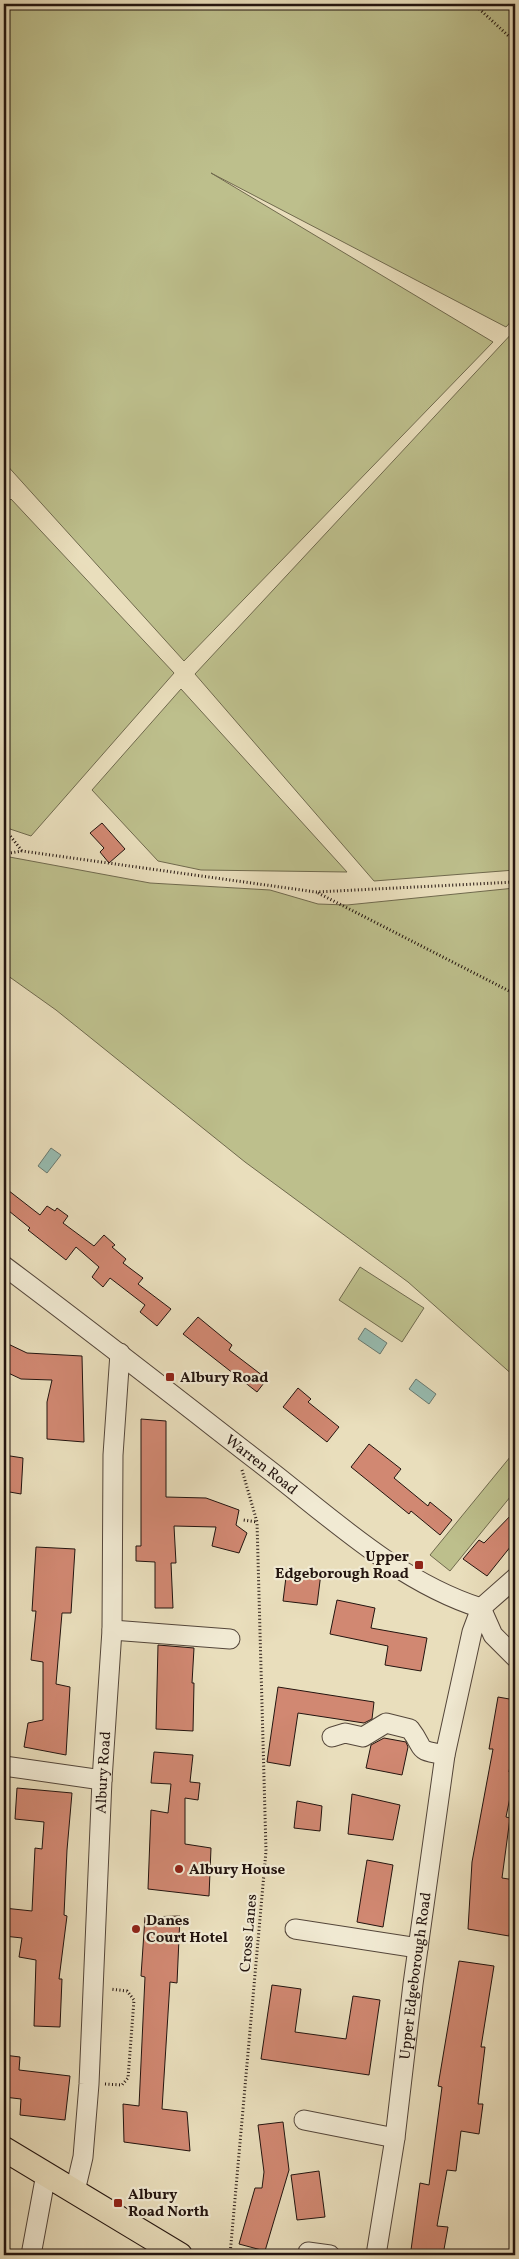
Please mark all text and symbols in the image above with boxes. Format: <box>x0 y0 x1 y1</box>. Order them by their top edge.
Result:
place label: Albury Road <box>180 1368 268 1389</box>
marker: Albury Road <box>164 1371 176 1383</box>
street label: Warren Road <box>220 1430 301 1500</box>
place label: Upper Edgeborough Road <box>275 1547 409 1585</box>
marker: Upper Edgeborough Road <box>413 1559 425 1571</box>
street label: Albury Road <box>92 1731 117 1814</box>
place label: Albury House <box>189 1860 286 1881</box>
marker: Albury House <box>173 1863 185 1875</box>
street label: Upper Edgeborough Road <box>395 1891 438 2061</box>
street label: Cross Lanes <box>236 1893 263 1973</box>
place label: Danes Court Hotel <box>146 1911 228 1949</box>
marker: Danes Court Hotel <box>130 1923 142 1935</box>
place label: Albury Road North <box>128 2185 209 2223</box>
marker: Albury Road North <box>112 2197 124 2209</box>

